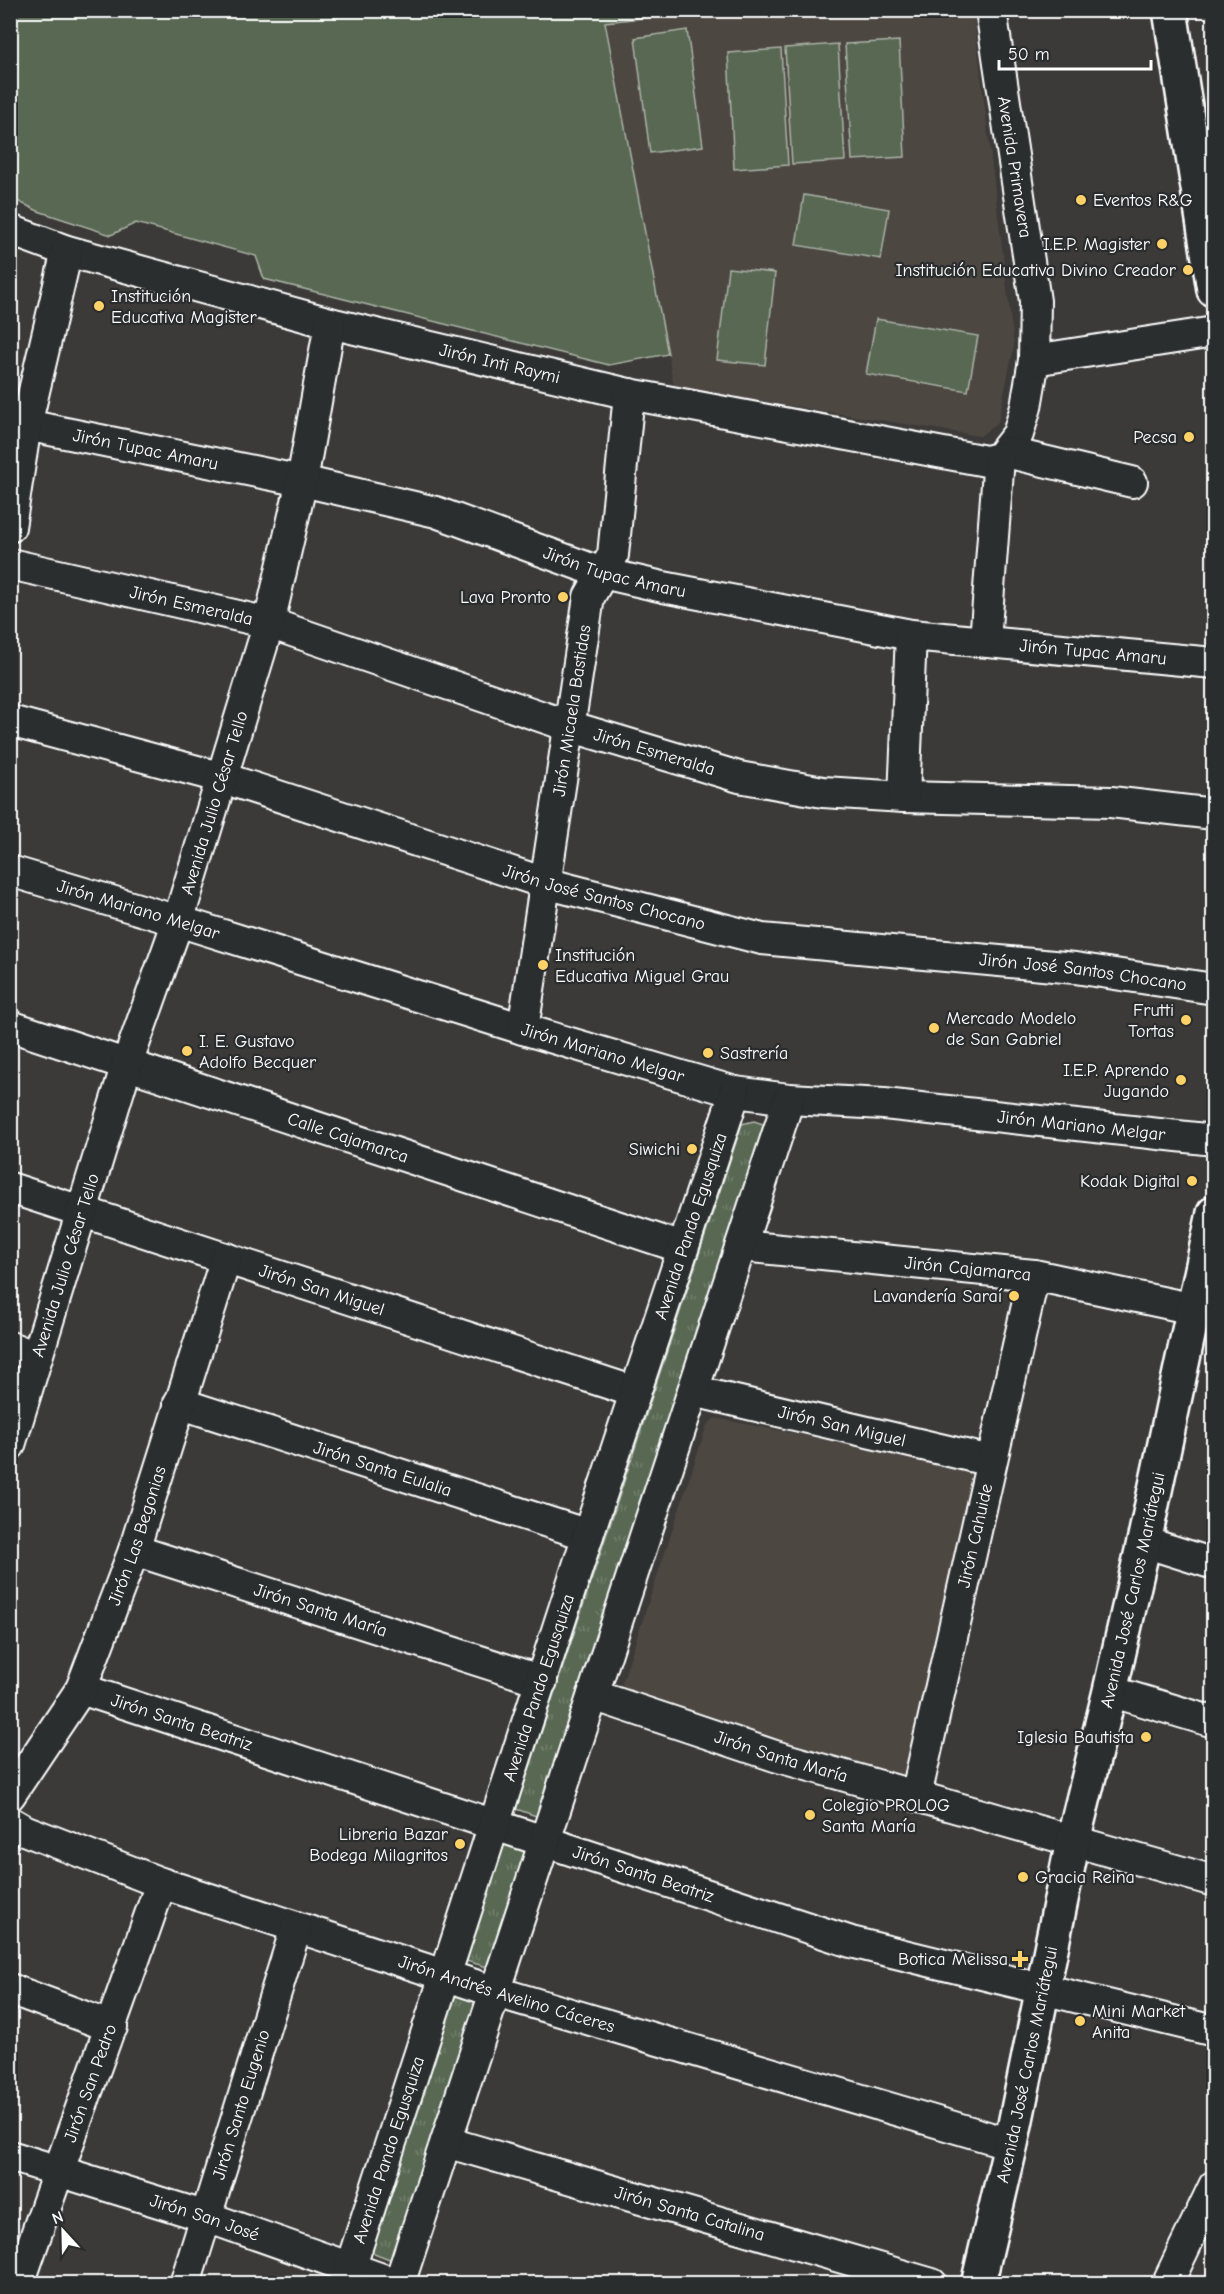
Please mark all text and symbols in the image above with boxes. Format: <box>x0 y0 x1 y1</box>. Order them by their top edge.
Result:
scale bar <box>999 33 1150 71</box>
text: 50 m <box>1008 44 1050 65</box>
street label: Avenida Primavera <box>993 95 1036 239</box>
place label: Eventos R&G <box>1093 190 1193 211</box>
marker: Eventos R&G <box>1074 193 1088 207</box>
place label: I.E.P. Magister <box>1043 234 1151 255</box>
marker: I.E.P. Magister <box>1155 237 1169 251</box>
place label: Institución Educativa Divino Creador <box>896 260 1177 281</box>
marker: Institución Educativa Divino Creador <box>1181 263 1195 277</box>
place label: Institución Educativa Magister <box>111 286 257 328</box>
marker: Institución Educativa Magister <box>92 299 106 313</box>
street label: Jirón Inti Raymi <box>437 339 562 388</box>
street label: Jirón Tupac Amaru <box>71 425 220 475</box>
place label: Pecsa <box>1133 427 1177 448</box>
marker: Pecsa <box>1182 430 1196 444</box>
street label: Jirón Tupac Amaru <box>540 542 688 602</box>
street label: Jirón Esmeralda <box>128 582 255 630</box>
place label: Lava Pronto <box>460 587 551 608</box>
marker: Lava Pronto <box>556 590 570 604</box>
street label: Jirón Micaela Bastidas <box>549 623 596 798</box>
street label: Jirón Tupac Amaru <box>1019 635 1167 670</box>
street label: Avenida Julio César Tello <box>177 708 253 897</box>
street label: Jirón Esmeralda <box>591 724 717 780</box>
street label: Jirón José Santos Chocano <box>500 860 708 935</box>
street label: Jirón Mariano Melgar <box>54 876 223 945</box>
place label: Institución Educativa Miguel Grau <box>555 945 729 987</box>
street label: Jirón José Santos Chocano <box>978 949 1188 996</box>
marker: Institución Educativa Miguel Grau <box>536 958 550 972</box>
place label: Frutti Tortas <box>1128 1000 1174 1042</box>
place label: Mercado Modelo de San Gabriel <box>946 1008 1076 1050</box>
marker: Frutti Tortas <box>1179 1013 1193 1027</box>
street label: Jirón Mariano Melgar <box>519 1019 687 1088</box>
marker: Mercado Modelo de San Gabriel <box>927 1021 941 1035</box>
place label: I. E. Gustavo Adolfo Becquer <box>199 1031 317 1073</box>
place label: Sastrería <box>720 1043 788 1064</box>
marker: I. E. Gustavo Adolfo Becquer <box>180 1044 194 1058</box>
marker: Sastrería <box>701 1046 715 1060</box>
place label: I.E.P. Aprendo Jugando <box>1063 1060 1169 1102</box>
marker: I.E.P. Aprendo Jugando <box>1174 1073 1188 1087</box>
street label: Jirón Mariano Melgar <box>996 1106 1167 1146</box>
street label: Calle Cajamarca <box>285 1108 411 1168</box>
street label: Avenida Pando Egusquiza <box>650 1130 732 1322</box>
place label: Siwichi <box>629 1139 680 1160</box>
marker: Siwichi <box>685 1142 699 1156</box>
street label: Avenida Julio César Tello <box>28 1171 104 1360</box>
place label: Kodak Digital <box>1080 1171 1180 1192</box>
marker: Kodak Digital <box>1185 1174 1199 1188</box>
street label: Jirón Cajamarca <box>904 1252 1032 1286</box>
street label: Jirón San Miguel <box>256 1260 387 1320</box>
place label: Lavandería Saraí <box>873 1286 1003 1307</box>
marker: Lavandería Saraí <box>1007 1289 1021 1303</box>
street label: Jirón San Miguel <box>776 1401 908 1452</box>
street label: Jirón Santa Eulalia <box>311 1437 454 1501</box>
street label: Jirón Las Begonias <box>104 1463 171 1608</box>
street label: Avenida José Carlos Mariátegui <box>1096 1470 1170 1711</box>
street label: Jirón Cahuide <box>953 1482 997 1590</box>
street label: Jirón Santa María <box>251 1579 390 1642</box>
street label: Avenida Pando Egusquiza <box>499 1591 579 1784</box>
street label: Jirón Santa Beatriz <box>108 1690 255 1756</box>
street label: Jirón Santa María <box>712 1726 850 1787</box>
place label: Iglesia Bautista <box>1017 1727 1134 1748</box>
marker: Iglesia Bautista <box>1139 1730 1153 1744</box>
place label: Colegio PROLOG Santa María <box>822 1795 950 1837</box>
marker: Colegio PROLOG Santa María <box>803 1808 817 1822</box>
place label: Libreria Bazar Bodega Milagritos <box>309 1824 449 1866</box>
marker: Libreria Bazar Bodega Milagritos <box>453 1837 467 1851</box>
street label: Jirón Santa Beatriz <box>570 1841 717 1907</box>
place label: Gracia Reina <box>1035 1867 1135 1888</box>
marker: Gracia Reina <box>1016 1870 1030 1884</box>
street label: Avenida José Carlos Mariátegui <box>992 1944 1062 2185</box>
place label: Botica Melissa <box>898 1949 1008 1970</box>
street label: Jirón Andrés Avelino Cáceres <box>396 1951 617 2037</box>
marker: Botica Melissa <box>1013 1952 1027 1966</box>
place label: Mini Market Anita <box>1092 2001 1186 2043</box>
marker: Mini Market Anita <box>1073 2014 1087 2028</box>
street label: Jirón San Pedro <box>60 2021 121 2145</box>
street label: Jirón Santo Eugenio <box>208 2027 275 2182</box>
street label: Avenida Pando Egusquiza <box>349 2054 429 2246</box>
street label: Jirón Santa Catalina <box>612 2182 767 2246</box>
street label: Jirón San José <box>147 2190 262 2246</box>
north arrow <box>33 2201 93 2261</box>
text: N <box>50 2208 66 2228</box>

